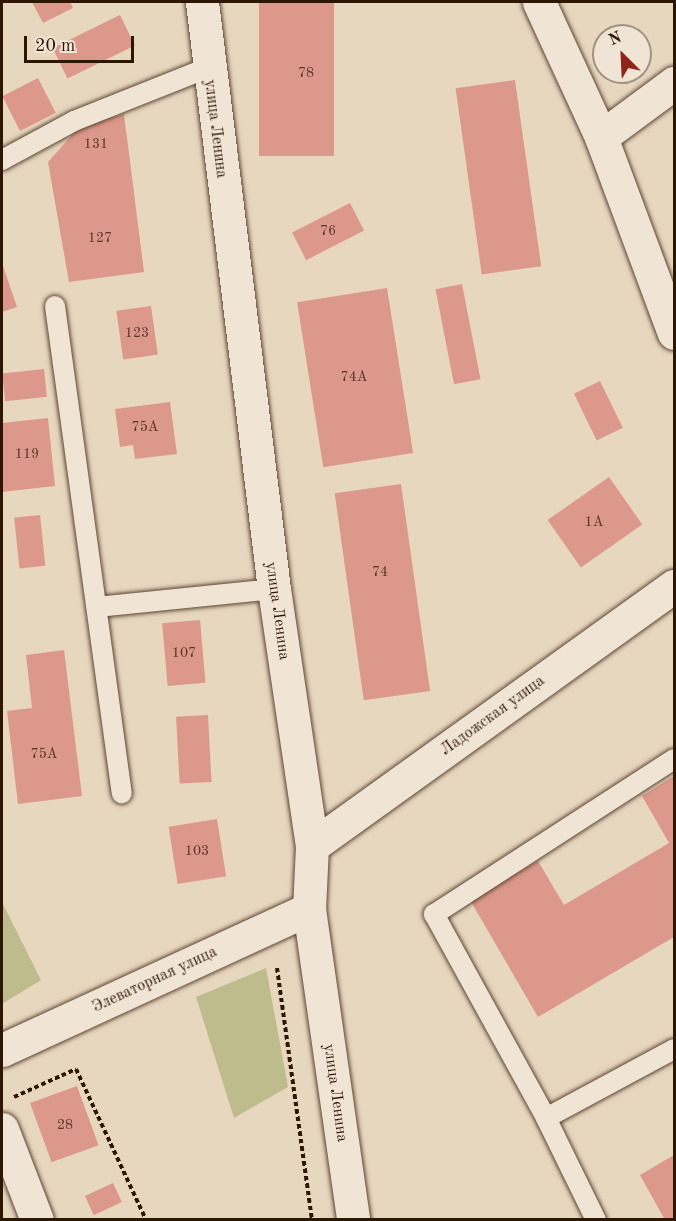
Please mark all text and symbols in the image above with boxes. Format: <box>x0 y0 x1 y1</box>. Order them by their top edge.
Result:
scale bar <box>27 24 136 62</box>
north arrow <box>592 24 652 84</box>
text: N <box>607 30 624 49</box>
text: 20 m <box>35 37 75 55</box>
house number: 78 <box>298 65 314 81</box>
street label: улица Ленина <box>199 79 231 179</box>
house number: 131 <box>84 136 108 152</box>
house number: 76 <box>320 223 336 239</box>
house number: 127 <box>88 230 112 246</box>
house number: 123 <box>125 325 149 341</box>
house number: 74А <box>341 369 367 385</box>
house number: 75А <box>132 419 158 435</box>
house number: 119 <box>15 446 39 462</box>
house number: 1А <box>585 514 603 530</box>
street label: улица Ленина <box>261 561 293 661</box>
house number: 74 <box>372 564 388 580</box>
house number: 107 <box>172 645 196 661</box>
street label: Ладожская улица <box>437 672 549 760</box>
house number: 75А <box>31 746 57 762</box>
house number: 103 <box>185 843 209 859</box>
street label: Элеваторная улица <box>90 943 220 1017</box>
street label: улица Ленина <box>319 1043 351 1143</box>
house number: 28 <box>57 1117 73 1133</box>

